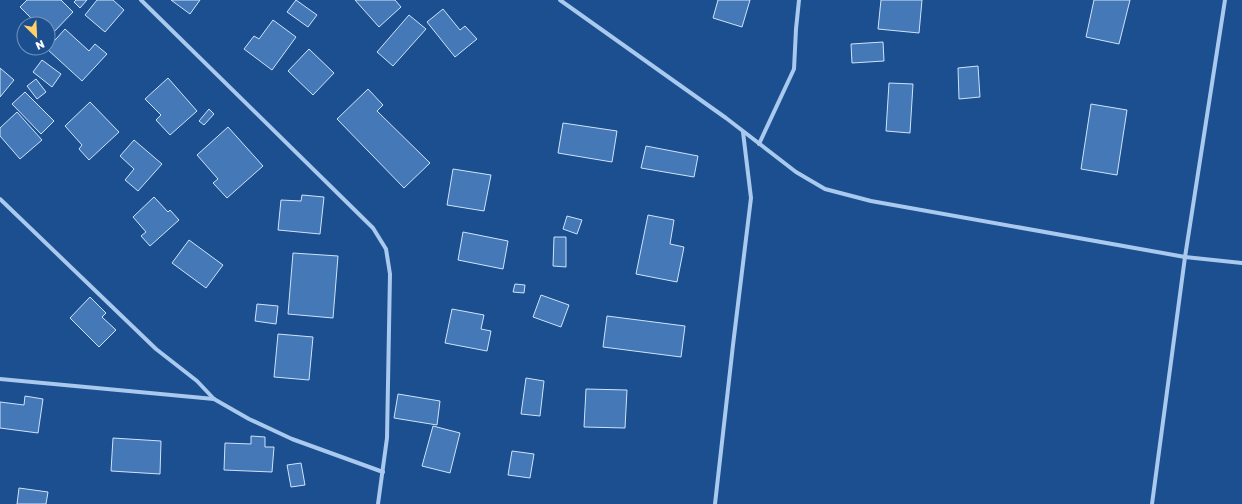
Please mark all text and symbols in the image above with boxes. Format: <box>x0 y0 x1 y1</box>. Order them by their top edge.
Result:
north arrow <box>16 16 56 56</box>
text: N <box>34 38 47 53</box>

